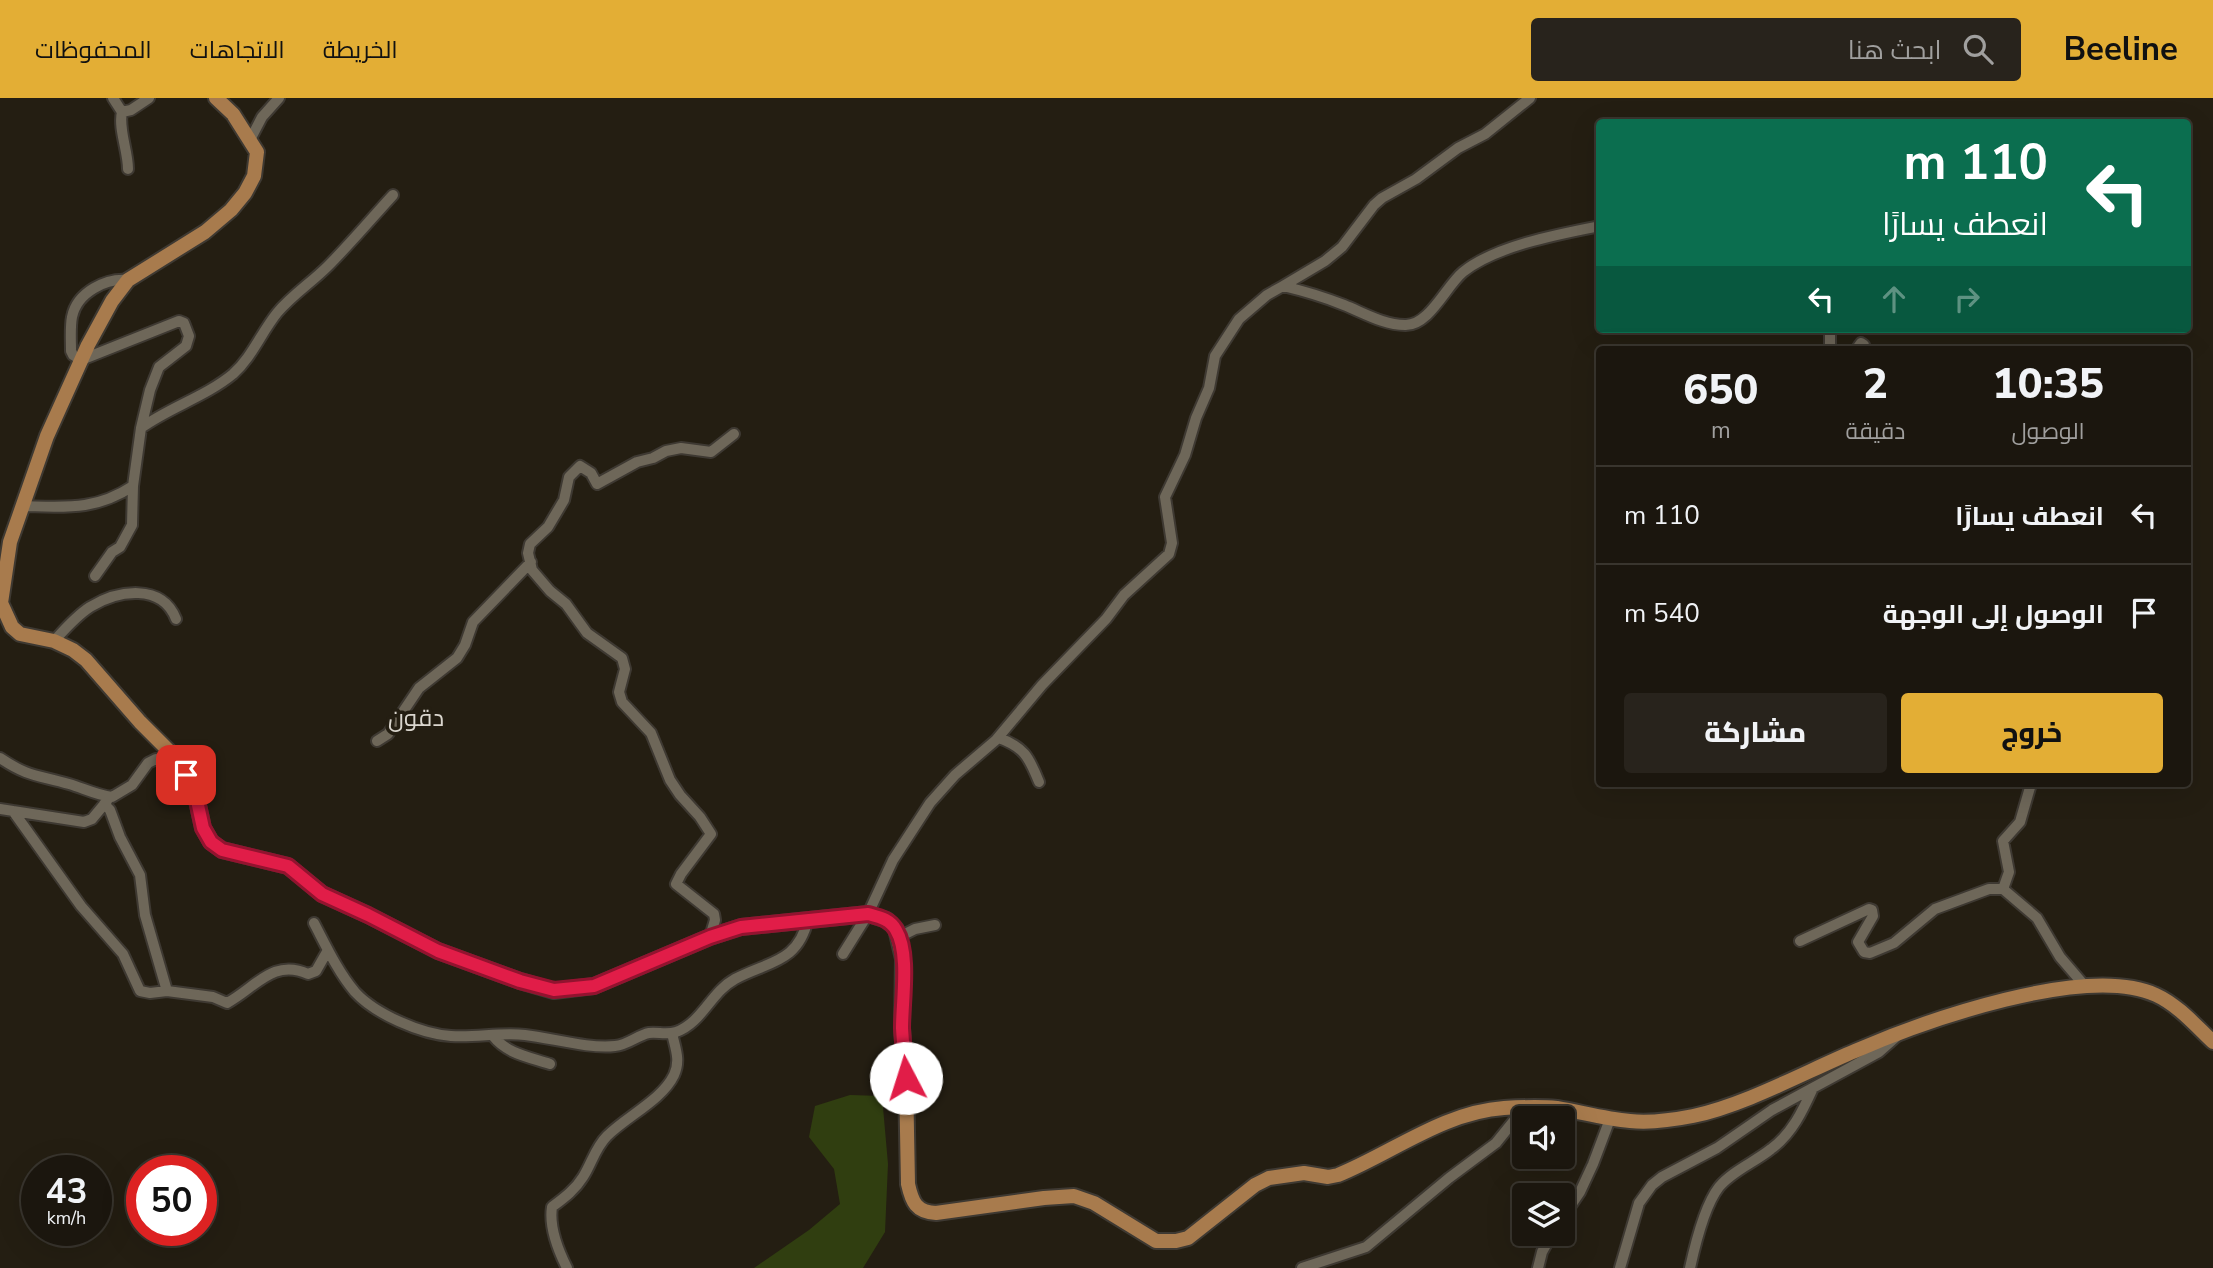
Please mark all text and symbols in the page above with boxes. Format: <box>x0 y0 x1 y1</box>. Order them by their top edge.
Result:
search box <box>1531 18 2021 81</box>
text: Beeline <box>2063 27 2178 72</box>
icon: search <box>1959 30 1997 68</box>
text: ابحث هنا <box>1848 33 1941 68</box>
text: المحفوظات <box>35 34 152 66</box>
text: الاتجاهات <box>190 34 285 66</box>
text: الخريطة <box>323 34 398 66</box>
text: 110 m <box>1904 129 2048 196</box>
icon: left <box>2072 147 2163 238</box>
text: انعطف يسارًا <box>1882 203 2048 246</box>
icon: left <box>1802 280 1840 318</box>
icon: ahead <box>1875 280 1913 318</box>
icon: right <box>1948 280 1986 318</box>
text: 2 <box>1863 356 1888 413</box>
text: 10:35 <box>1992 356 2104 413</box>
text: 650 <box>1683 362 1759 419</box>
text: m <box>1711 415 1731 446</box>
text: دقيقة <box>1846 416 1905 447</box>
text: الوصول <box>2012 416 2085 447</box>
icon: left <box>2125 496 2163 534</box>
text: 110 m <box>1624 498 1700 533</box>
text: انعطف يسارًا <box>1955 499 2104 534</box>
icon: arrive <box>2125 594 2163 632</box>
text: 540 m <box>1624 596 1700 631</box>
text: الوصول إلى الوجهة <box>1883 597 2104 632</box>
button: مشاركة <box>1624 693 1887 773</box>
button: خروج <box>1901 693 2163 773</box>
district label: دقون <box>388 702 444 734</box>
pin <box>156 745 216 805</box>
icon: arrive <box>167 756 205 794</box>
position arrow <box>869 1041 943 1115</box>
map controls <box>1512 1106 1575 1246</box>
button: sound <box>1512 1106 1575 1169</box>
speed limit sign: 50 <box>126 1155 217 1246</box>
text: 43 <box>45 1168 88 1215</box>
button: layers <box>1512 1183 1575 1246</box>
text: km/h <box>47 1206 86 1230</box>

